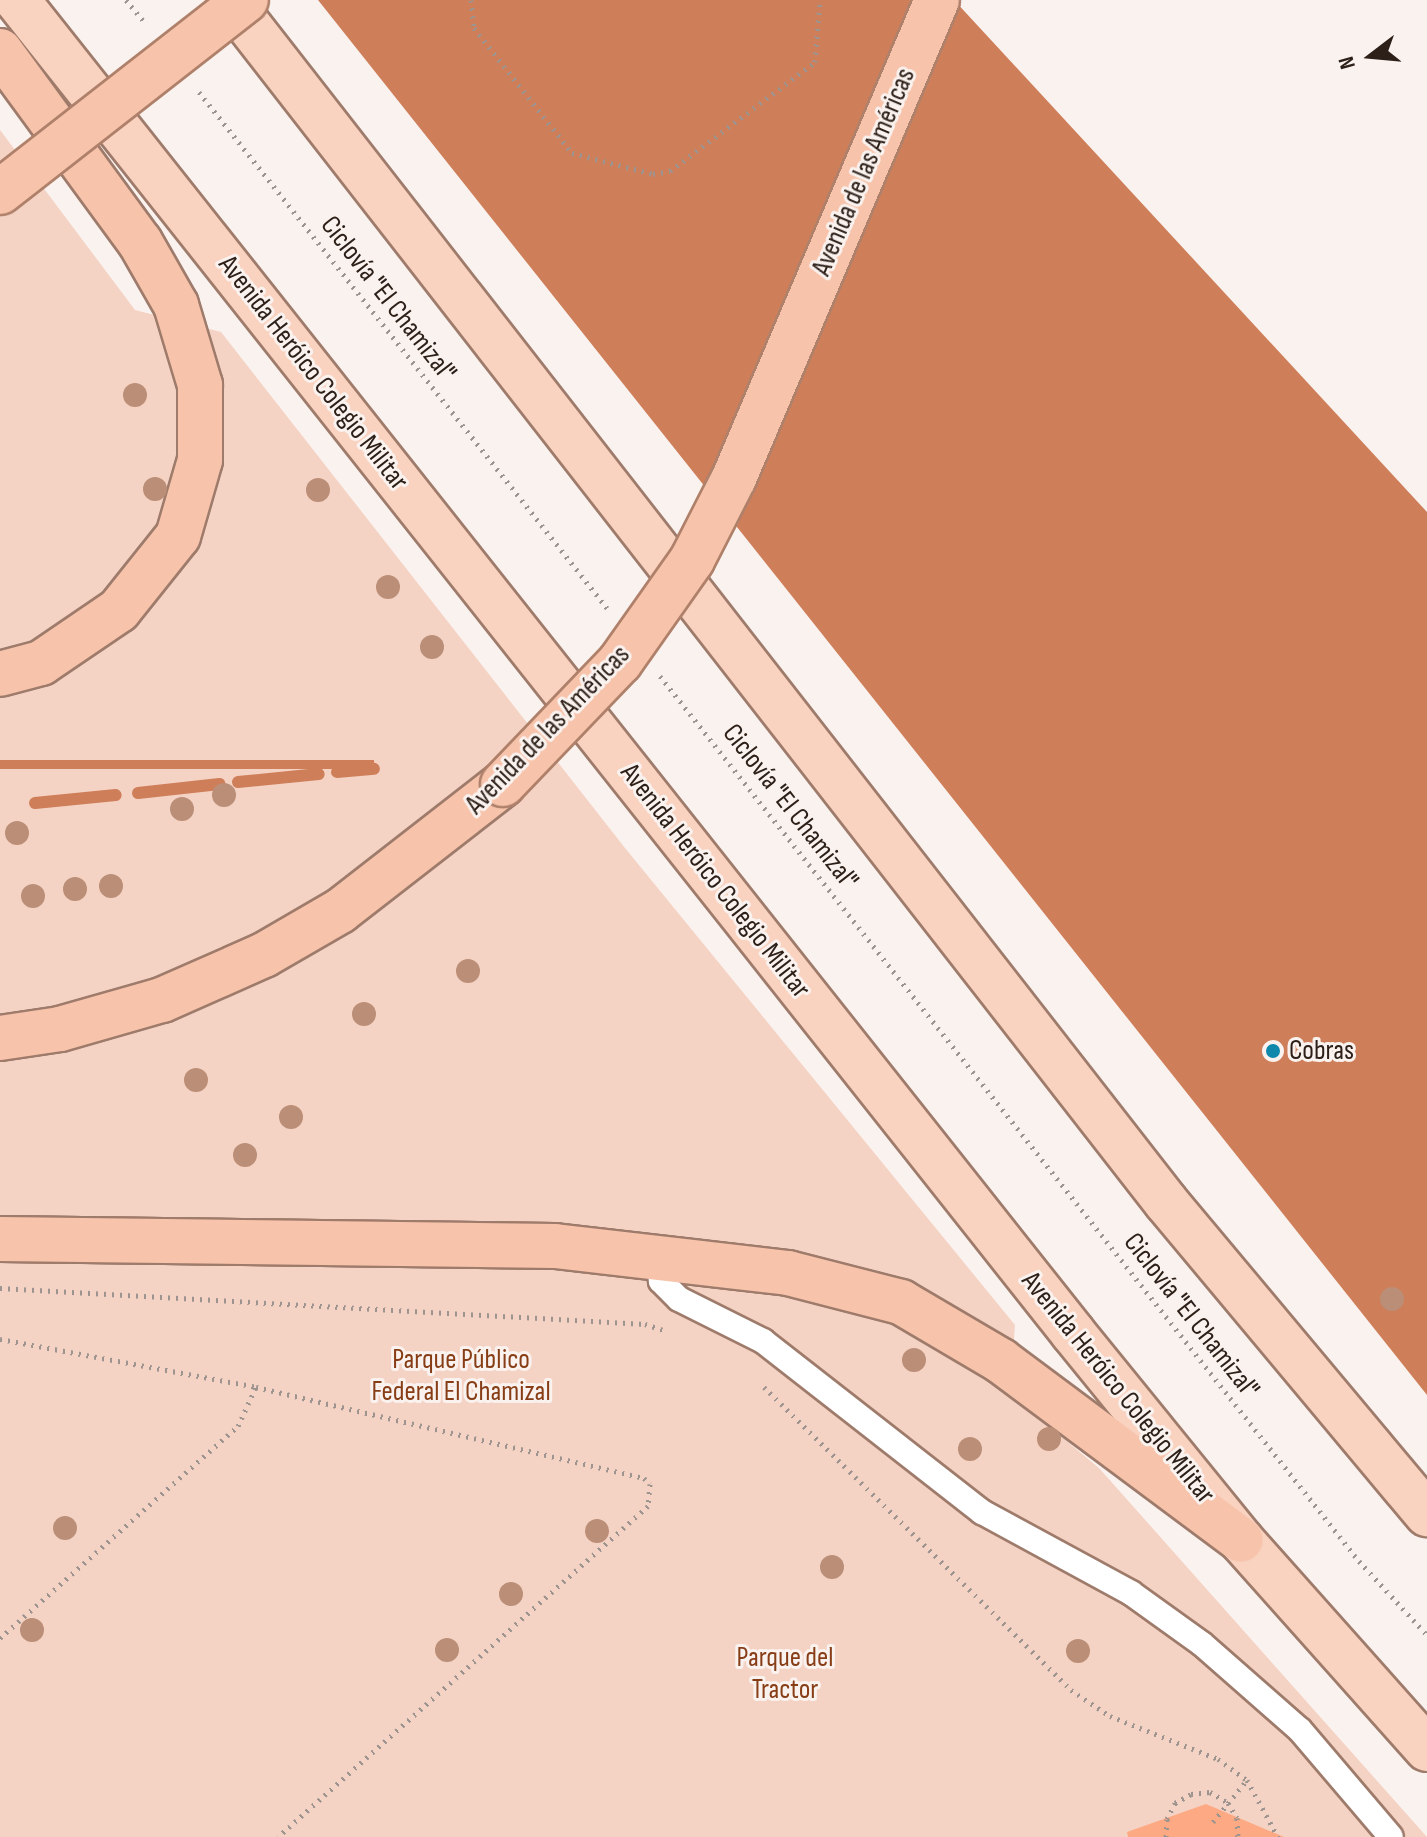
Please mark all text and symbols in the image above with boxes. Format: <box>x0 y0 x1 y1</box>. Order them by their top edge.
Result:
north arrow <box>1331 16 1411 96</box>
text: N <box>1333 53 1362 72</box>
street label: Avenida de las Américas <box>805 63 923 281</box>
street label: Ciclovía "El Chamizal" <box>313 209 463 389</box>
street label: Avenida Heróico Colegio Militar <box>211 249 415 497</box>
street label: Avenida de las Américas <box>459 638 637 822</box>
street label: Ciclovía "El Chamizal" <box>715 717 865 897</box>
street label: Avenida Heróico Colegio Militar <box>613 757 817 1005</box>
place label: Cobras <box>1289 1034 1354 1068</box>
marker: Cobras <box>1264 1042 1282 1060</box>
street label: Ciclovía "El Chamizal" <box>1116 1226 1266 1406</box>
street label: Avenida Heróico Colegio Militar <box>1014 1265 1222 1511</box>
park label: Parque Público Federal El Chamizal <box>371 1343 551 1409</box>
park label: Parque del Tractor <box>736 1641 834 1707</box>

